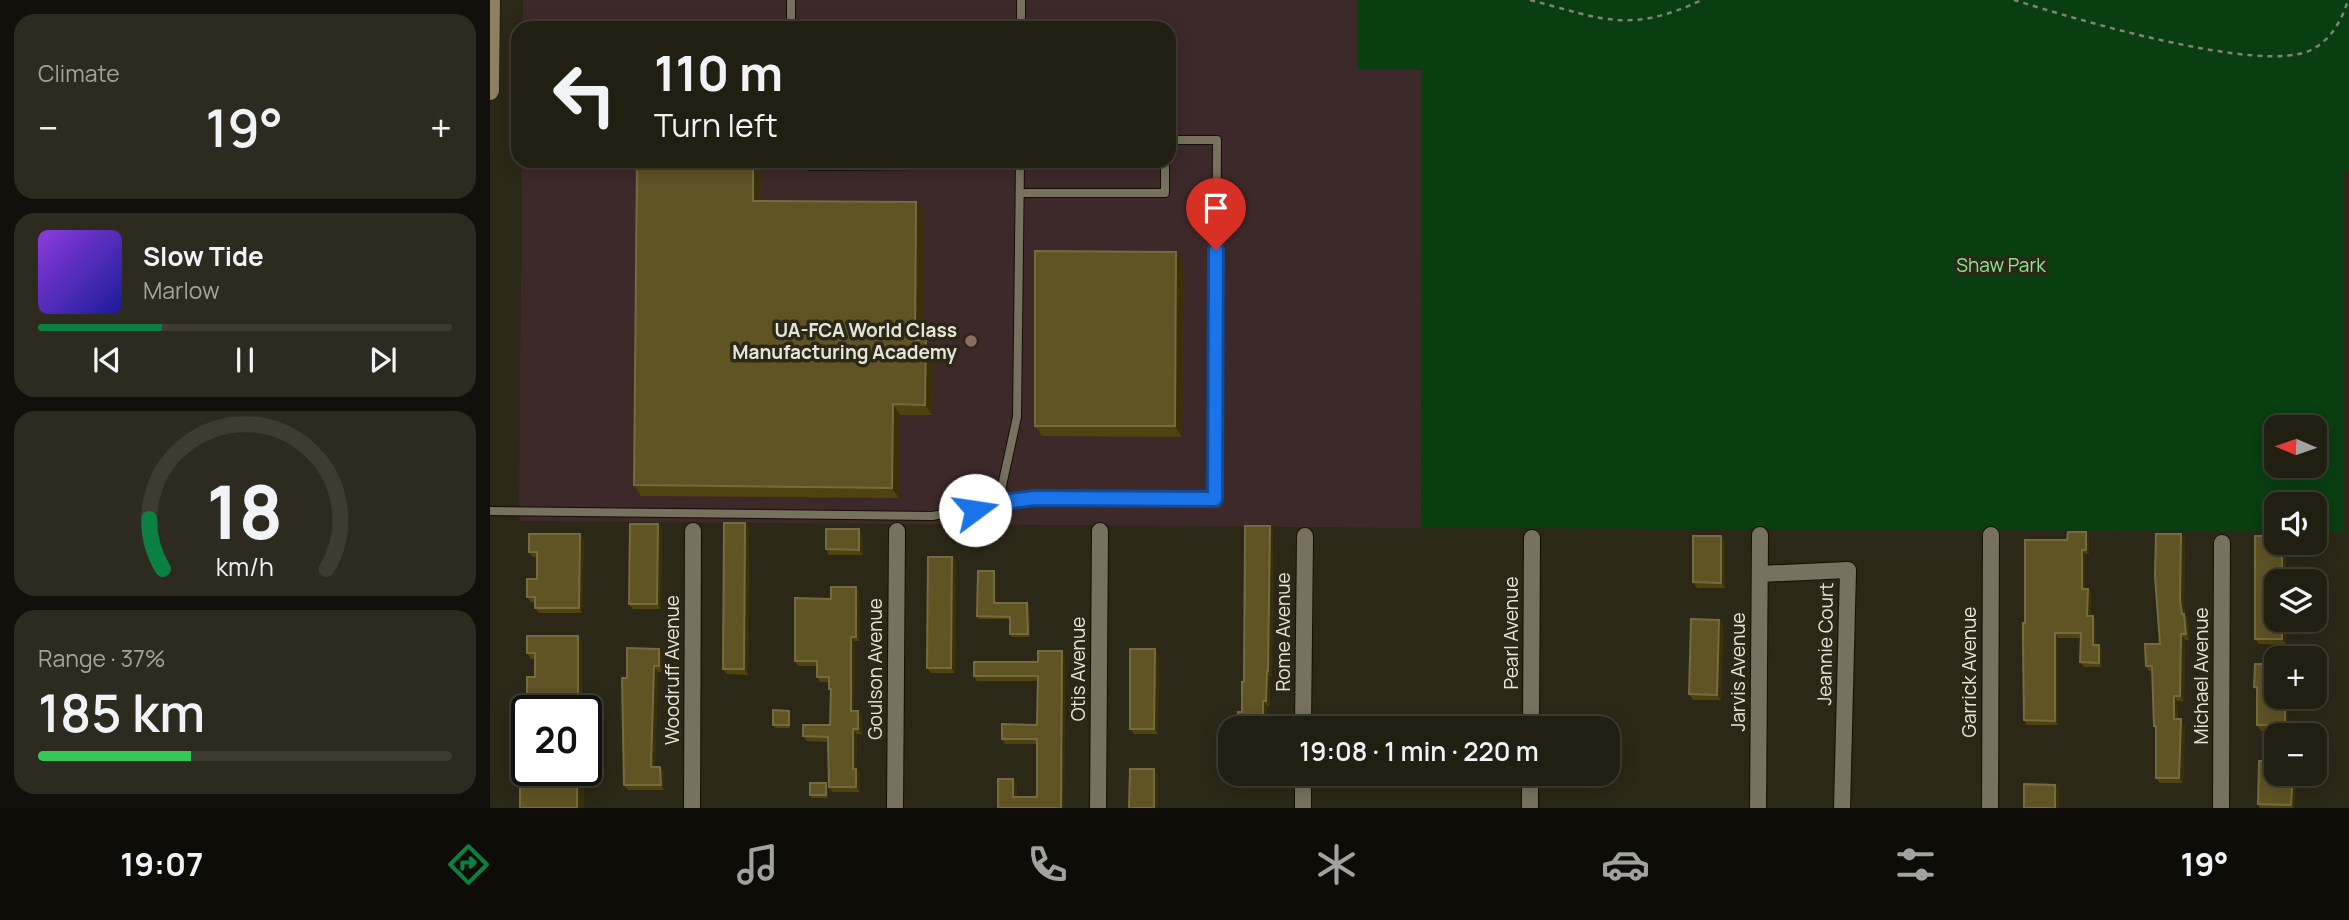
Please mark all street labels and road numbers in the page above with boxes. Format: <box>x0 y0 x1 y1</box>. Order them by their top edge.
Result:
street label: Rome Avenue <box>1270 572 1296 692</box>
street label: Pearl Avenue <box>1498 576 1524 690</box>
street label: Jeannie Court <box>1811 582 1839 706</box>
street label: Woodruff Avenue <box>659 595 685 745</box>
street label: Goulson Avenue <box>862 598 888 740</box>
street label: Garrick Avenue <box>1956 607 1982 737</box>
street label: Michael Avenue <box>2188 607 2214 745</box>
street label: Jarvis Avenue <box>1725 612 1751 732</box>
street label: Otis Avenue <box>1065 617 1091 721</box>

